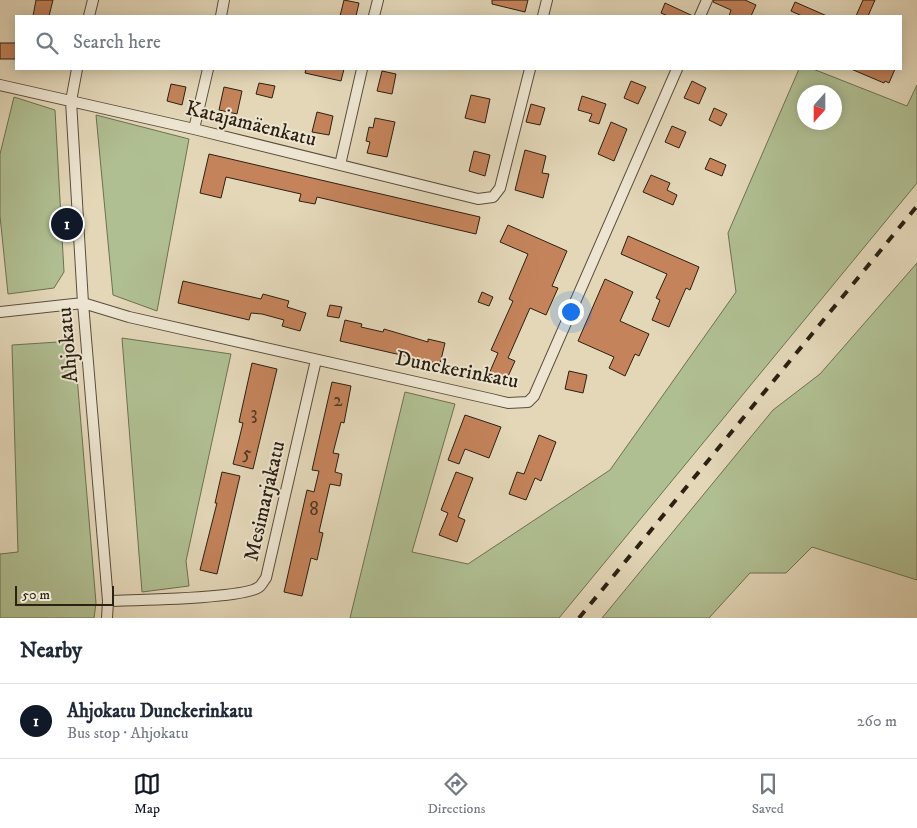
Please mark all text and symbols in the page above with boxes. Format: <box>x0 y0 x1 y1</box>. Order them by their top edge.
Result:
search box <box>15 15 902 70</box>
icon: search <box>33 29 61 57</box>
text: Search here <box>73 31 161 54</box>
north arrow <box>797 85 842 130</box>
street label: Katajamäenkatu <box>183 95 319 153</box>
pin: 1 <box>51 205 83 243</box>
your location <box>558 299 584 325</box>
street label: Ahjokatu <box>52 306 84 384</box>
street label: Dunckerinkatu <box>393 345 521 395</box>
house number: 2 <box>333 389 343 412</box>
house number: 3 <box>250 402 258 425</box>
street label: Mesimarjakatu <box>239 438 291 564</box>
house number: 5 <box>242 442 252 465</box>
house number: 8 <box>309 498 319 521</box>
scale bar <box>15 583 114 606</box>
text: 50 m <box>22 586 50 604</box>
text: Nearby <box>20 638 82 664</box>
text: Ahjokatu Dunckerinkatu <box>67 700 253 723</box>
text: 1 <box>33 711 39 731</box>
text: 260 m <box>857 711 897 731</box>
text: Bus stop · Ahjokatu <box>67 723 188 743</box>
tab: Map <box>133 770 161 818</box>
tab: Directions <box>427 770 485 818</box>
tab: Saved <box>752 770 784 818</box>

